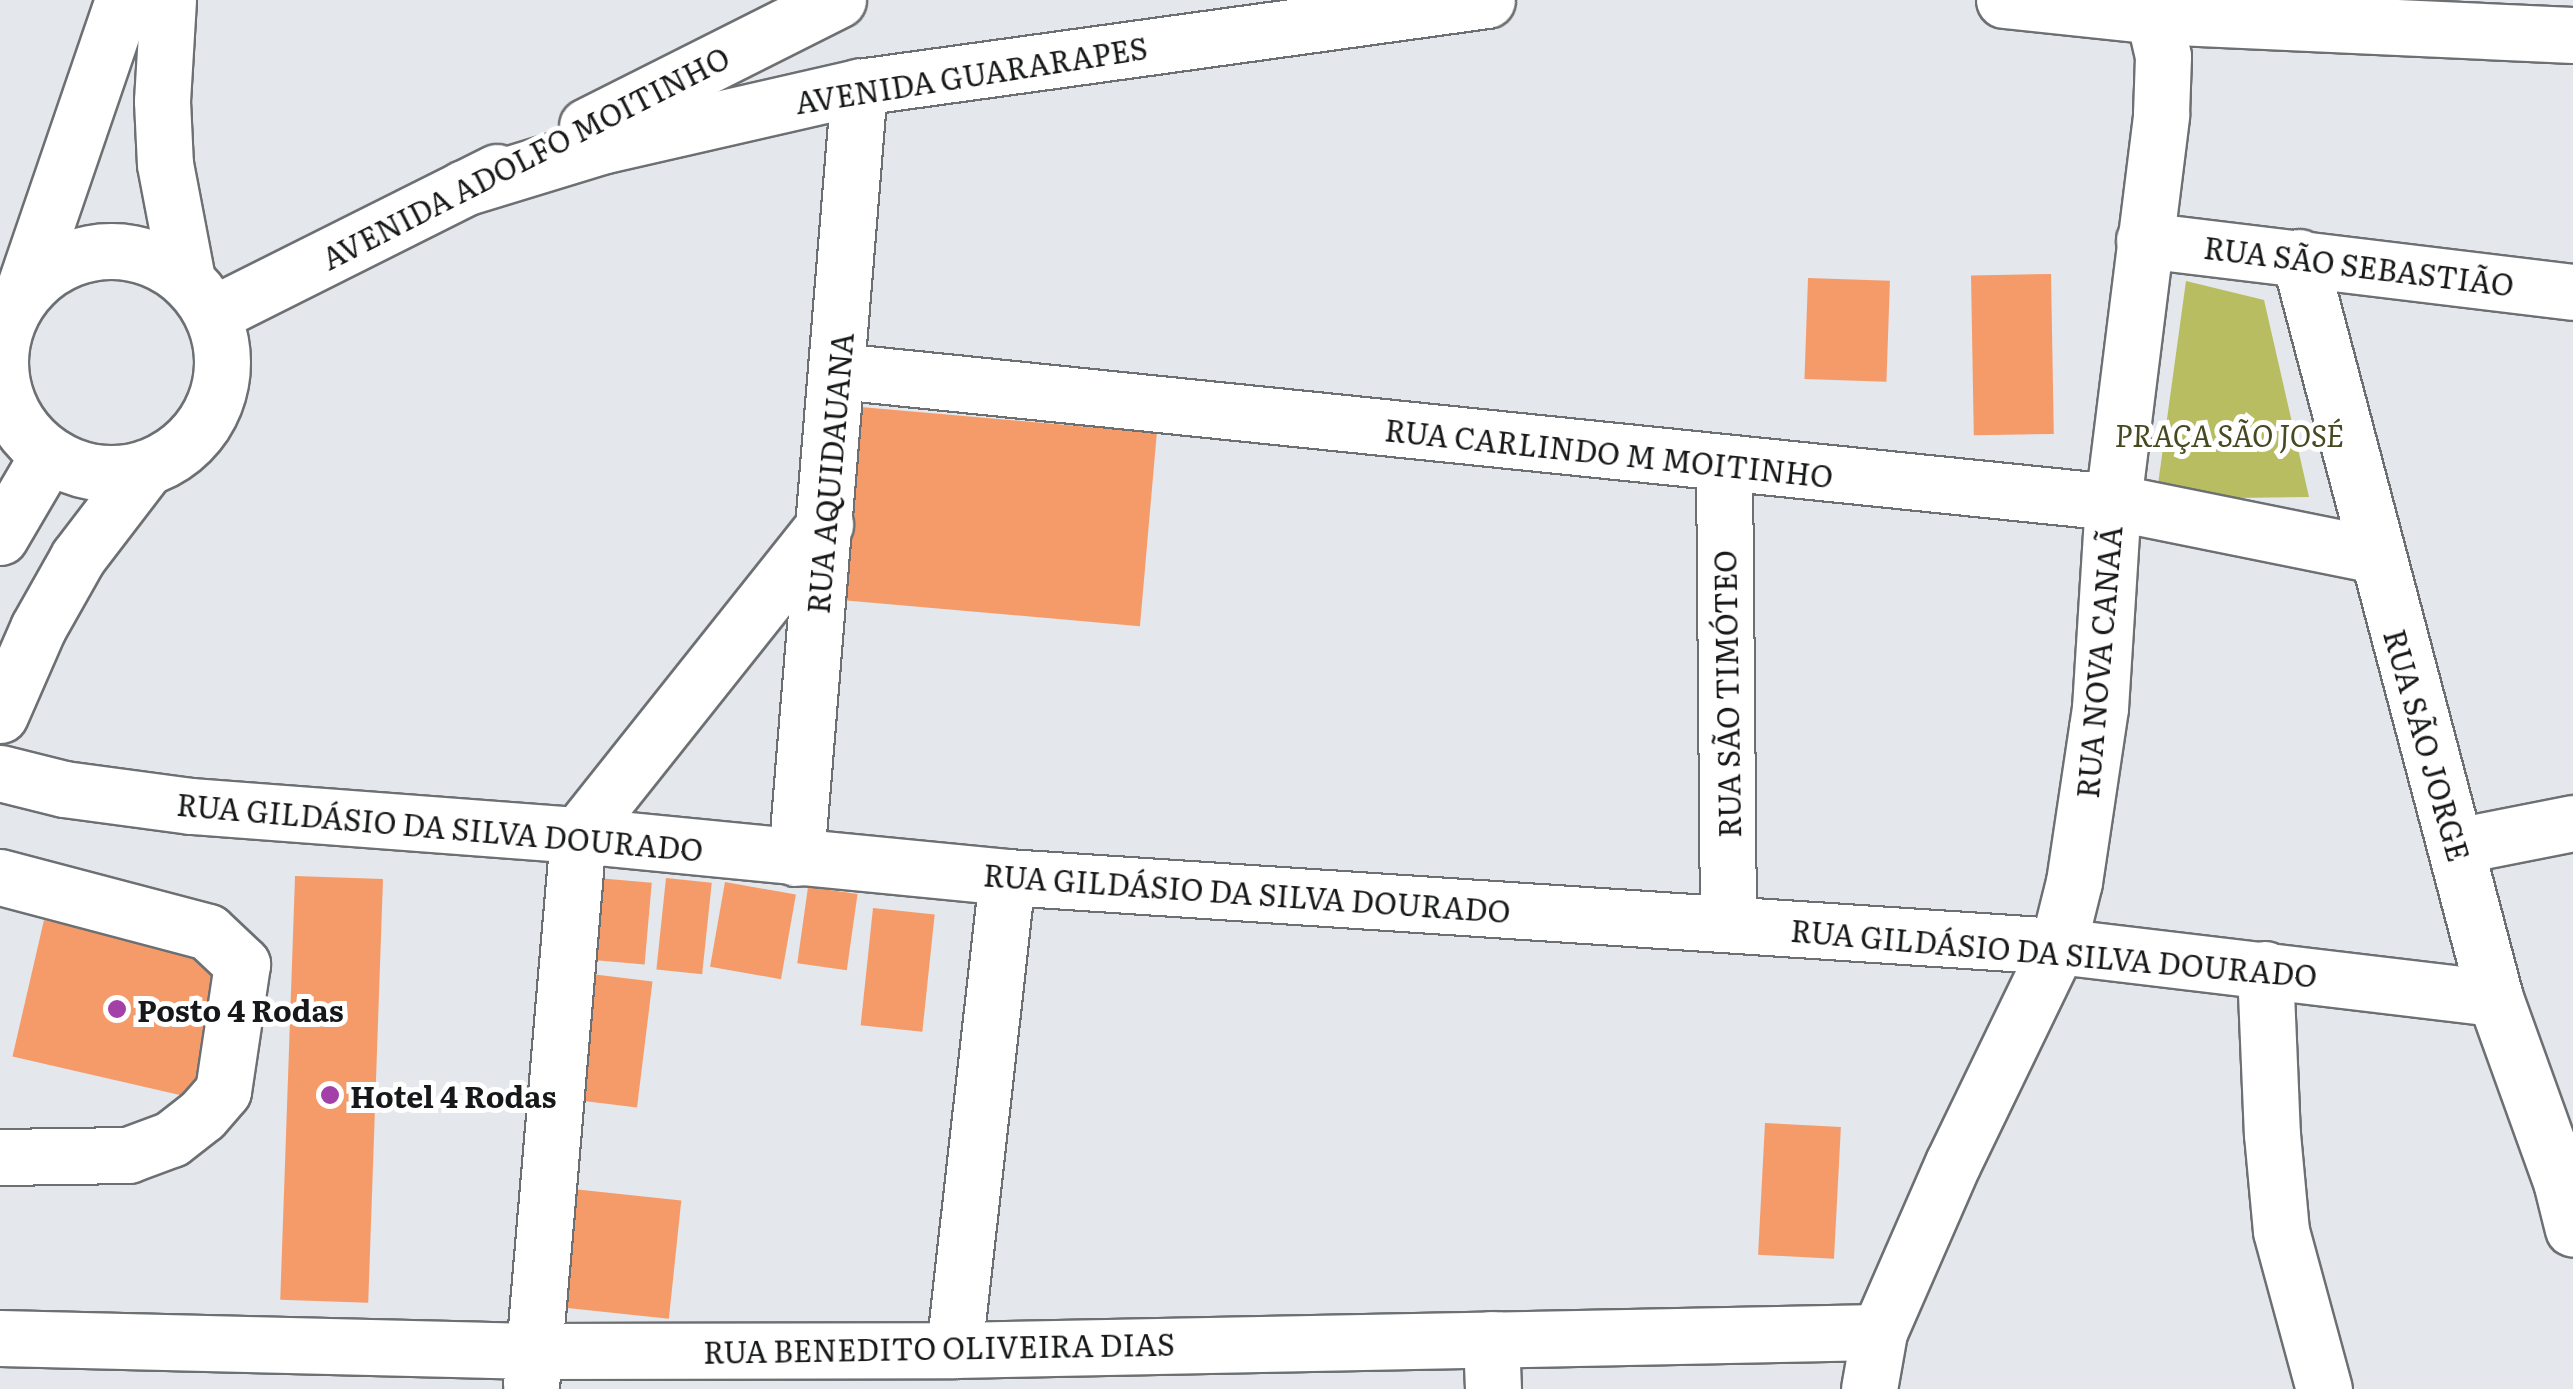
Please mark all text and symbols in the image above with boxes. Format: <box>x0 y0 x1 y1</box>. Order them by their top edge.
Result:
street label: AVENIDA GUARARAPES <box>792 28 1150 120</box>
street label: AVENIDA ADOLFO MOITINHO <box>315 38 735 276</box>
street label: RUA SÃO SEBASTIÃO <box>2202 228 2516 302</box>
street label: RUA AQUIDAUANA <box>799 331 859 615</box>
street label: RUA CARLINDO M MOITINHO <box>1383 411 1835 493</box>
park label: PRAÇA SÃO JOSÉ <box>2114 416 2344 452</box>
street label: RUA NOVA CANAÃ <box>2068 524 2128 800</box>
street label: RUA SÃO TIMÓTEO <box>1705 550 1747 838</box>
street label: RUA SÃO JORGE <box>2378 625 2478 865</box>
street label: RUA GILDÁSIO DA SILVA DOURADO <box>175 785 705 867</box>
street label: RUA GILDÁSIO DA SILVA DOURADO <box>982 856 1512 928</box>
street label: RUA GILDÁSIO DA SILVA DOURADO <box>1789 911 2319 993</box>
place label: Posto 4 Rodas <box>137 991 344 1027</box>
marker: Posto 4 Rodas <box>106 998 128 1020</box>
place label: Hotel 4 Rodas <box>350 1077 556 1113</box>
marker: Hotel 4 Rodas <box>319 1084 341 1106</box>
street label: RUA BENEDITO OLIVEIRA DIAS <box>703 1325 1175 1369</box>

